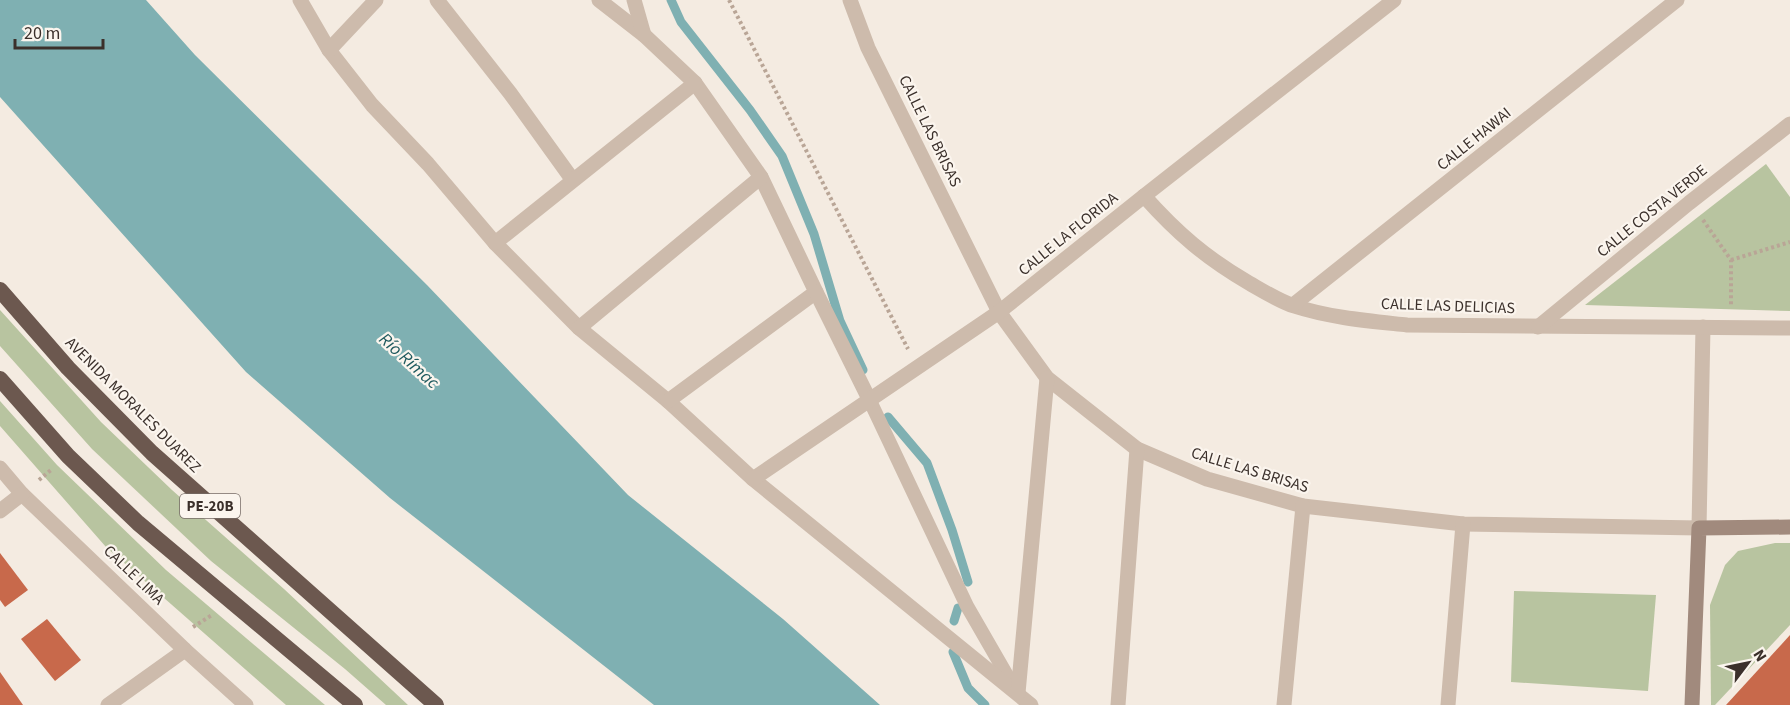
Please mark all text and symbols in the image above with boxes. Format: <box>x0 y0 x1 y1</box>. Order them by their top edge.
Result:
scale bar <box>15 12 104 50</box>
text: 20 m <box>24 21 60 46</box>
street label: CALLE LAS BRISAS <box>893 71 967 191</box>
street label: CALLE HAWAI <box>1432 102 1516 176</box>
street label: CALLE COSTA VERDE <box>1592 160 1712 262</box>
street label: CALLE LA FLORIDA <box>1014 187 1123 281</box>
street label: CALLE LAS DELICIAS <box>1381 293 1515 319</box>
water label: Río Rímac <box>373 327 445 395</box>
street label: AVENIDA MORALES DUAREZ <box>60 332 206 478</box>
street label: CALLE LAS BRISAS <box>1189 442 1311 498</box>
road number: PE-20B <box>180 494 240 518</box>
street label: CALLE LIMA <box>99 540 170 610</box>
north arrow <box>1718 633 1778 693</box>
text: N <box>1748 645 1772 666</box>

